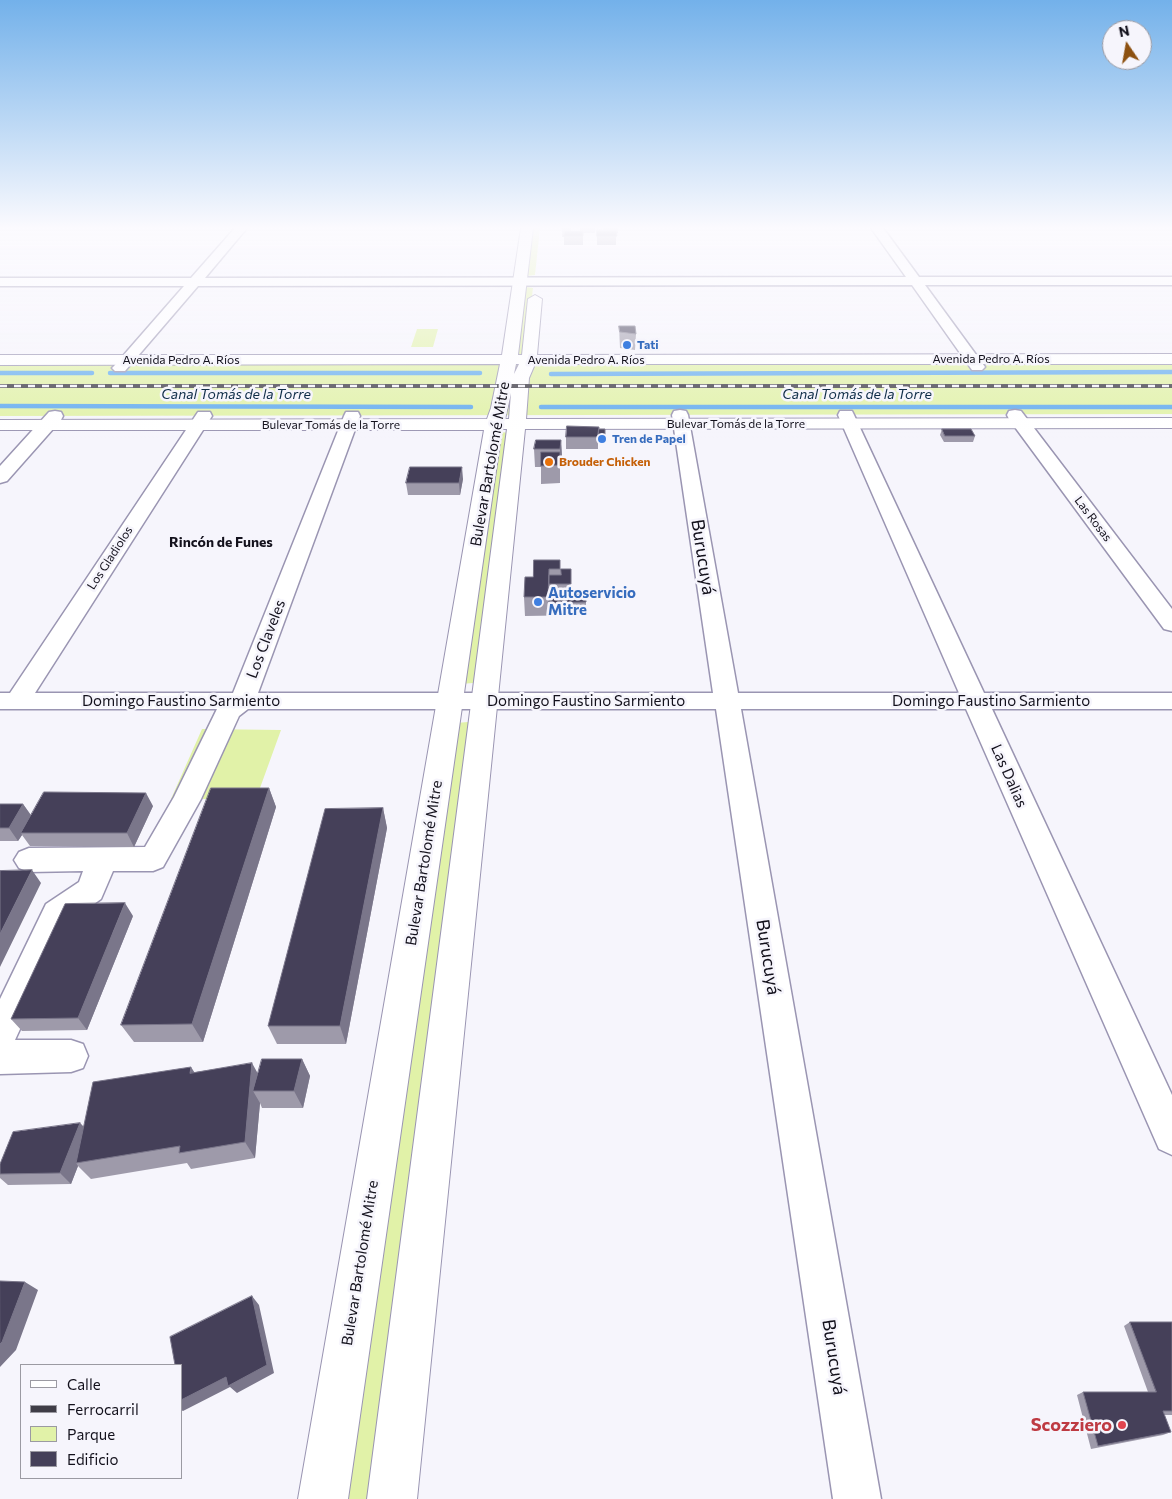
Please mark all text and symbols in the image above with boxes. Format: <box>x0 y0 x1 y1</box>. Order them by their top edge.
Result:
north arrow <box>1102 20 1152 70</box>
text: N <box>1117 21 1131 40</box>
place label: Tati <box>637 338 659 352</box>
marker: Tati <box>621 339 633 351</box>
street label: Avenida Pedro A. Ríos <box>932 352 1050 366</box>
street label: Avenida Pedro A. Ríos <box>122 353 240 367</box>
street label: Avenida Pedro A. Ríos <box>527 353 645 367</box>
street label: Bulevar Bartolomé Mitre <box>467 380 513 548</box>
water label: Canal Tomás de la Torre <box>161 386 311 402</box>
water label: Canal Tomás de la Torre <box>782 386 932 402</box>
street label: Bulevar Tomás de la Torre <box>667 417 805 431</box>
street label: Bulevar Tomás de la Torre <box>262 418 400 432</box>
place label: Tren de Papel <box>612 432 686 446</box>
marker: Tren de Papel <box>596 433 608 445</box>
place label: Brouder Chicken <box>559 455 650 469</box>
marker: Brouder Chicken <box>543 456 555 468</box>
street label: Las Rosas <box>1071 494 1115 544</box>
street label: Burucuyá <box>686 518 720 596</box>
street label: Los Gladiolos <box>84 524 136 592</box>
district label: Rincón de Funes <box>169 534 273 550</box>
place label: Autoservicio Mitre <box>548 584 636 619</box>
marker: Autoservicio Mitre <box>532 596 544 608</box>
street label: Los Claveles <box>243 597 289 681</box>
street label: Domingo Faustino Sarmiento <box>82 692 280 710</box>
street label: Domingo Faustino Sarmiento <box>487 692 685 710</box>
street label: Domingo Faustino Sarmiento <box>892 692 1090 710</box>
street label: Las Dalias <box>987 742 1031 810</box>
street label: Bulevar Bartolomé Mitre <box>402 779 446 947</box>
street label: Burucuyá <box>751 918 785 996</box>
street label: Bulevar Bartolomé Mitre <box>338 1179 382 1347</box>
street label: Burucuyá <box>817 1318 851 1396</box>
legend <box>20 1364 182 1479</box>
text: Calle <box>67 1375 101 1393</box>
text: Ferrocarril <box>67 1400 139 1418</box>
place label: Scozziero <box>1031 1414 1112 1436</box>
marker: Scozziero <box>1116 1419 1128 1431</box>
text: Parque <box>67 1425 115 1443</box>
text: Edificio <box>67 1450 118 1468</box>

